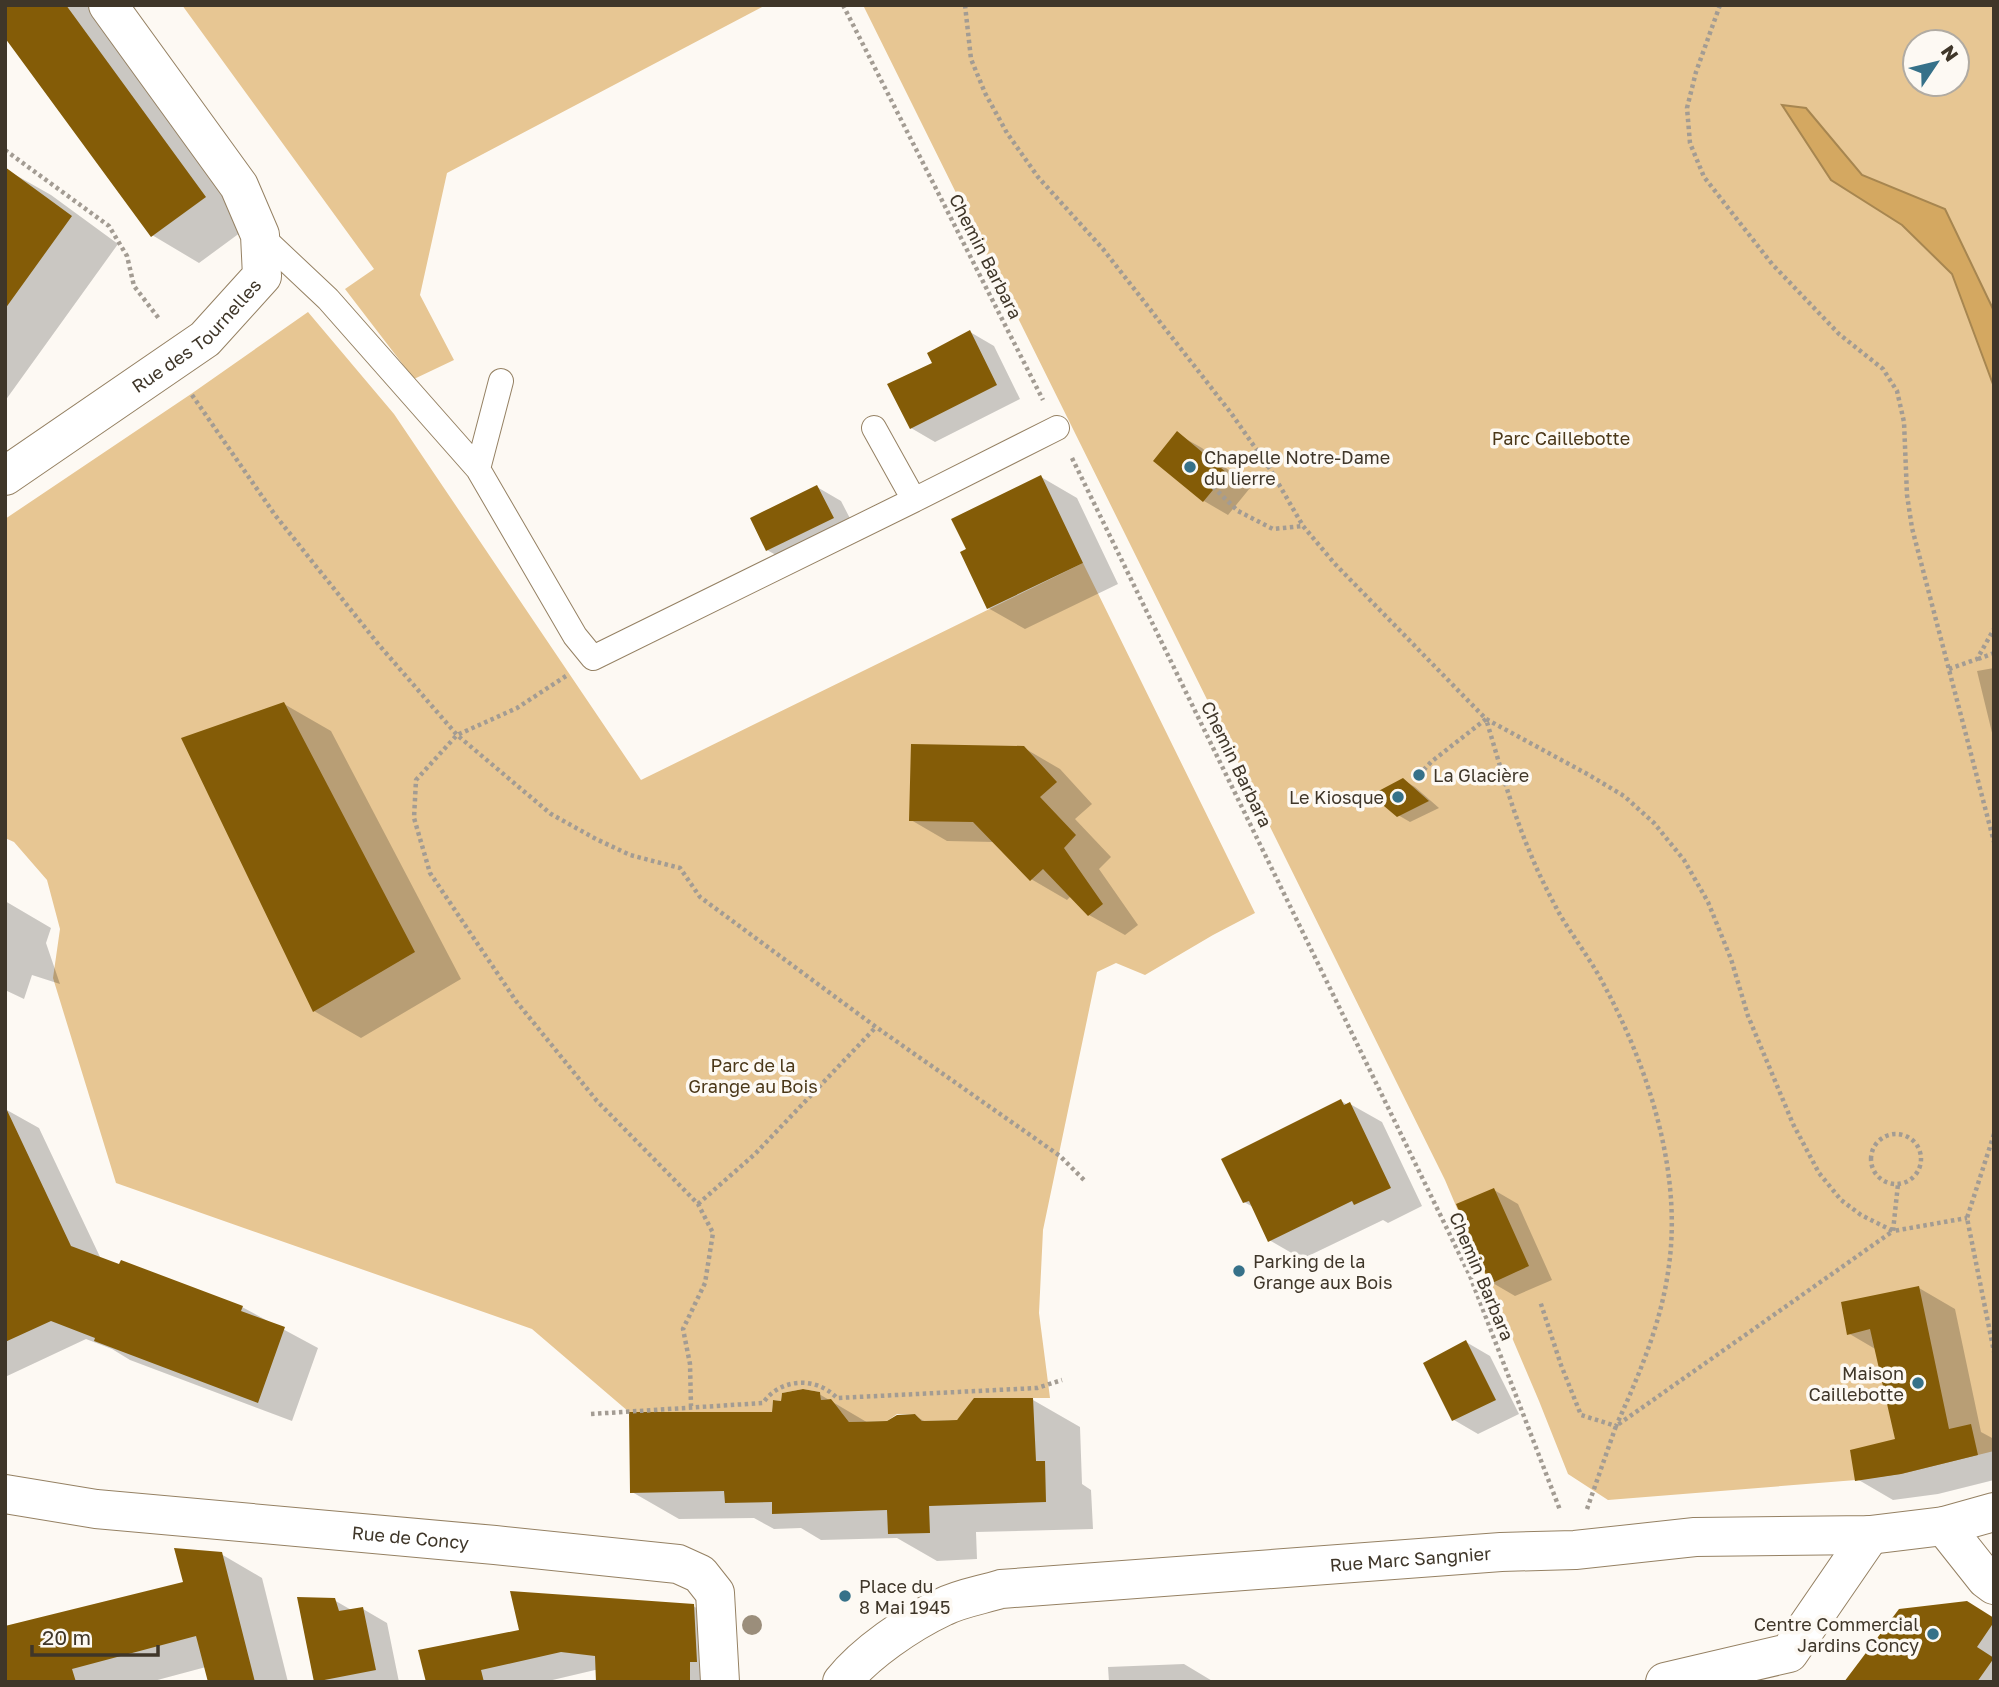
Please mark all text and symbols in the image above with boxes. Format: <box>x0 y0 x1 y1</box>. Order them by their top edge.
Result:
north arrow <box>1901 28 1971 98</box>
text: N <box>1937 40 1964 65</box>
street label: Chemin Barbara <box>945 190 1027 322</box>
street label: Rue des Tournelles <box>127 274 265 397</box>
park label: Parc Caillebotte <box>1492 427 1630 449</box>
place label: Chapelle Notre-Dame du lierre <box>1204 446 1390 489</box>
marker: Chapelle Notre-Dame du lierre <box>1182 459 1198 475</box>
street label: Chemin Barbara <box>1197 697 1277 831</box>
place label: La Glacière <box>1433 764 1529 786</box>
marker: La Glacière <box>1411 767 1427 783</box>
place label: Le Kiosque <box>1289 786 1384 808</box>
marker: Le Kiosque <box>1390 789 1406 805</box>
park label: Parc de la Grange au Bois <box>688 1054 818 1097</box>
street label: Chemin Barbara <box>1445 1208 1519 1344</box>
place label: Parking de la Grange aux Bois <box>1253 1250 1392 1293</box>
marker: Parking de la Grange aux Bois <box>1231 1263 1247 1279</box>
place label: Maison Caillebotte <box>1808 1362 1904 1405</box>
marker: Maison Caillebotte <box>1910 1375 1926 1391</box>
street label: Rue de Concy <box>351 1521 470 1554</box>
street label: Rue Marc Sangnier <box>1329 1542 1492 1576</box>
place label: Place du 8 Mai 1945 <box>859 1575 951 1618</box>
marker: Place du 8 Mai 1945 <box>837 1588 853 1604</box>
place label: Centre Commercial Jardins Concy <box>1754 1613 1919 1656</box>
scale bar <box>32 1614 158 1658</box>
text: 20 m <box>42 1624 91 1650</box>
marker: Centre Commercial Jardins Concy <box>1925 1626 1941 1642</box>

